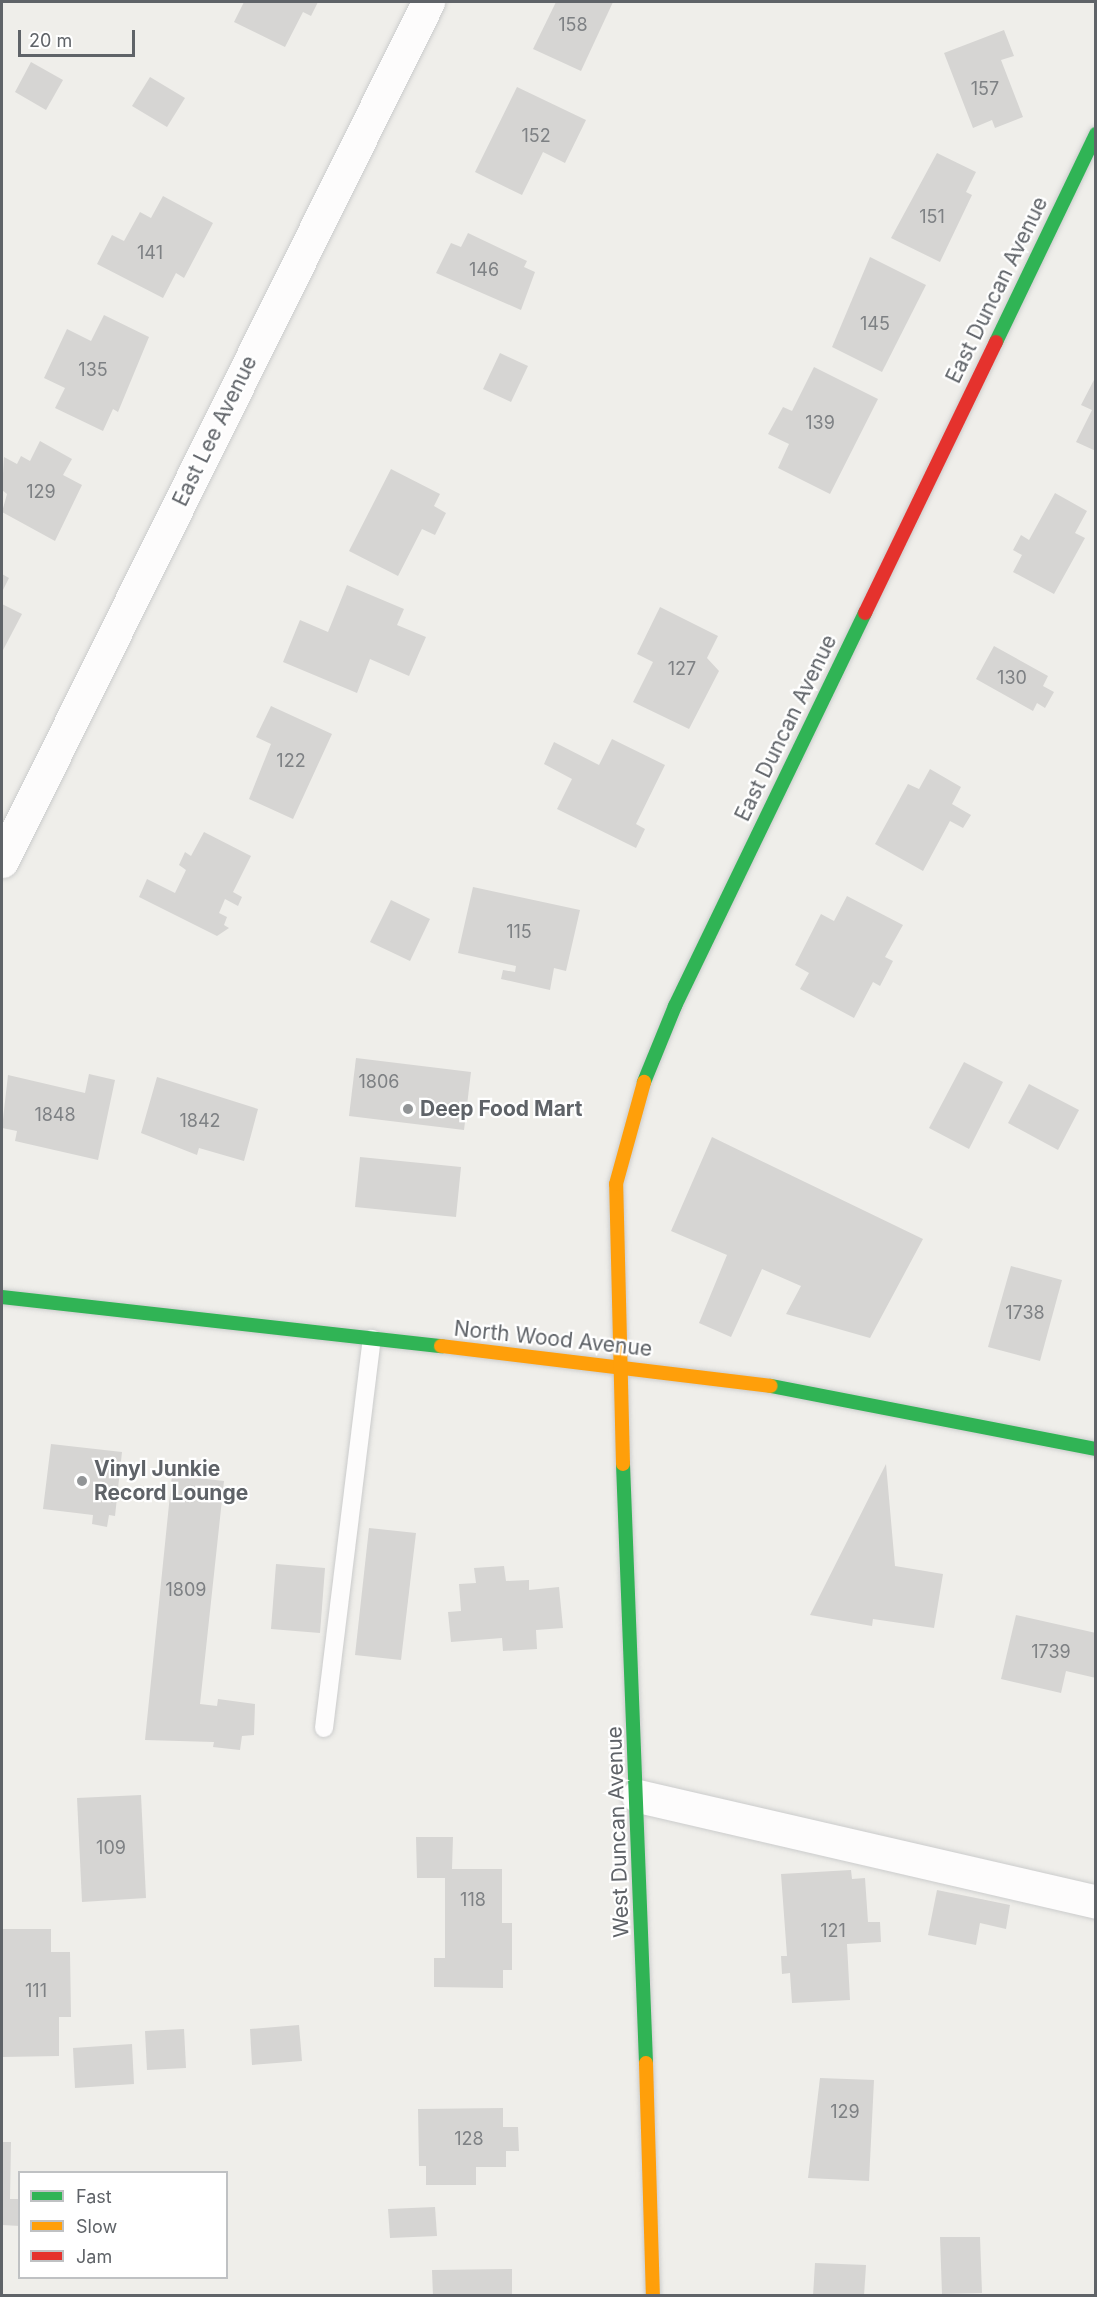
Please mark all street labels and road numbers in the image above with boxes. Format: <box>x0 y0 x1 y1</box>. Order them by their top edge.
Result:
street label: East Duncan Avenue <box>941 193 1053 387</box>
street label: East Lee Avenue <box>168 352 262 510</box>
street label: East Duncan Avenue <box>730 631 842 825</box>
street label: North Wood Avenue <box>453 1316 653 1362</box>
street label: West Duncan Avenue <box>602 1726 634 1938</box>

